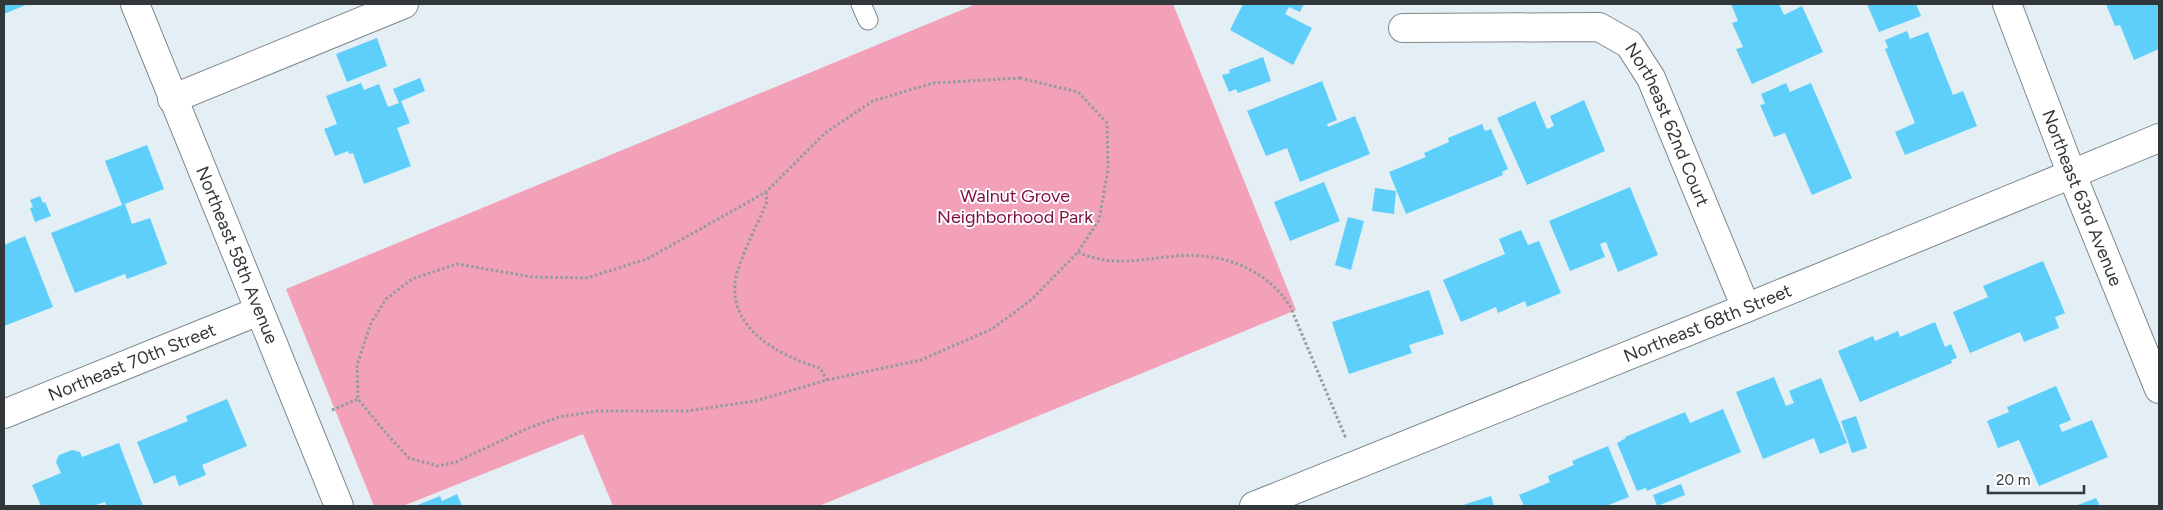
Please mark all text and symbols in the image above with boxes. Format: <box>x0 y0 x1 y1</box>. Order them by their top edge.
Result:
street label: Northeast 62nd Court <box>1620 39 1714 210</box>
street label: Northeast 63rd Avenue <box>2037 107 2127 290</box>
street label: Northeast 58th Avenue <box>191 163 283 347</box>
park label: Walnut Grove Neighborhood Park <box>937 185 1093 228</box>
street label: Northeast 68th Street <box>1620 279 1795 367</box>
street label: Northeast 70th Street <box>45 319 219 406</box>
scale bar <box>1988 462 2084 494</box>
text: 20 m <box>1996 471 2030 489</box>

